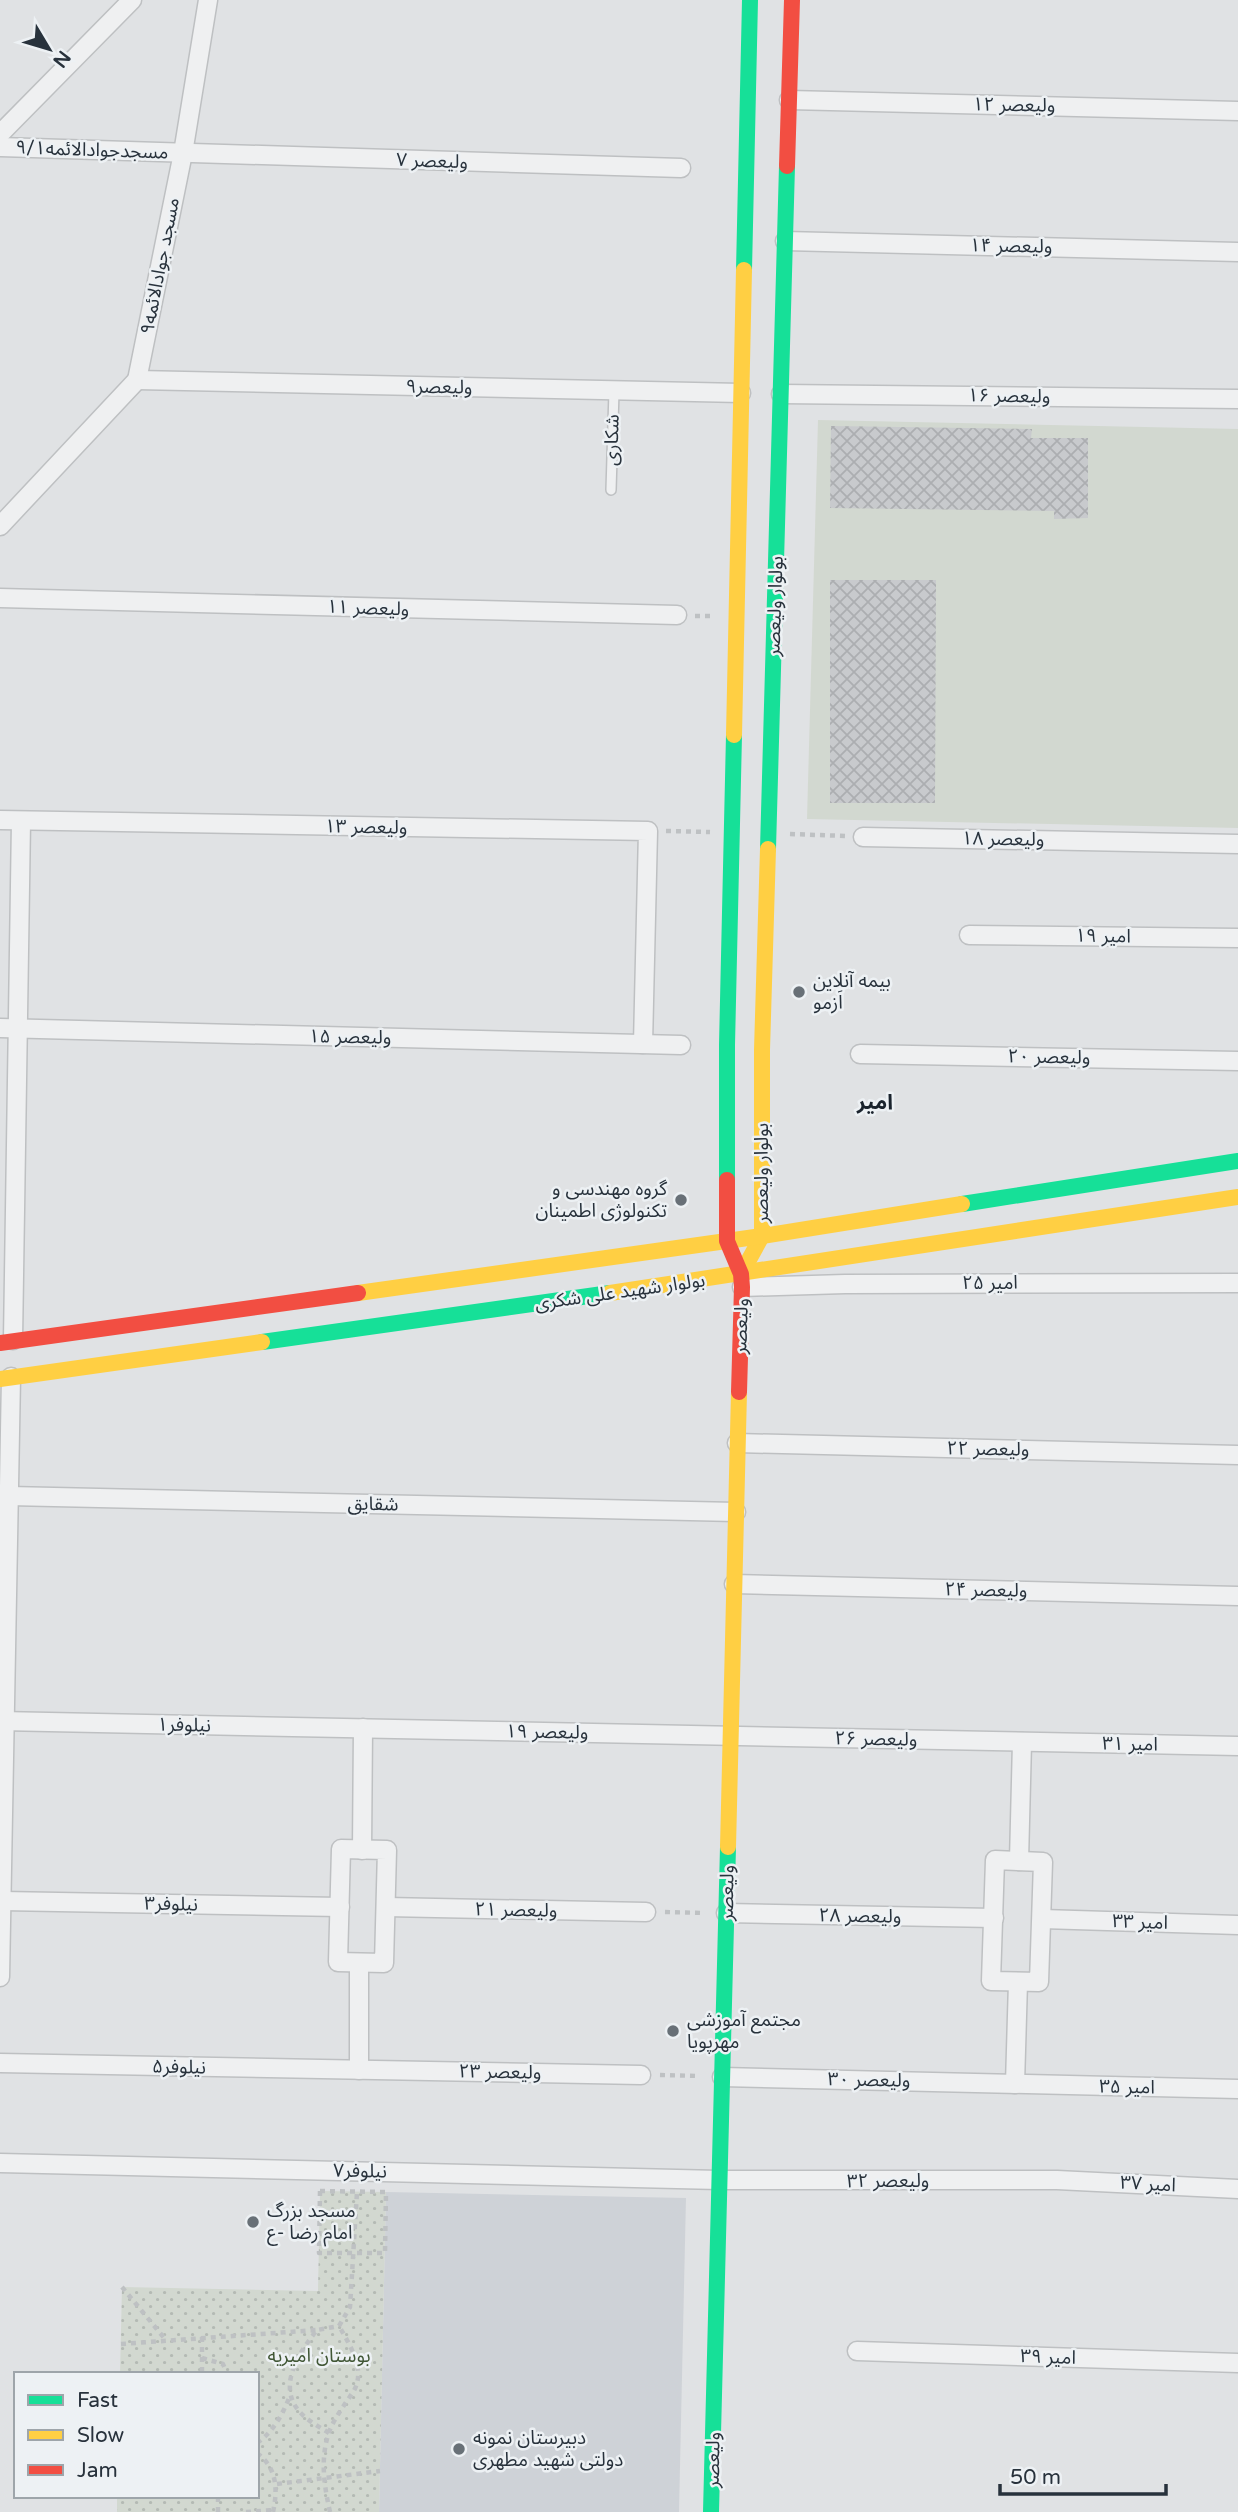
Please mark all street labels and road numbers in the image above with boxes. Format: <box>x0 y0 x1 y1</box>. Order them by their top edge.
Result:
street label: ولیعصر ۱۲ <box>972 93 1056 117</box>
street label: مسجدجوادالائمه۹/۱ <box>15 136 169 164</box>
street label: ولیعصر ۷ <box>396 149 468 173</box>
street label: مسجد جوادالائمه۹ <box>136 196 184 336</box>
street label: ولیعصر ۱۴ <box>969 234 1053 258</box>
street label: ولیعصر۹ <box>405 375 473 399</box>
street label: ولیعصر ۱۶ <box>967 384 1051 408</box>
street label: شکاری <box>600 414 624 466</box>
street label: بولوار ولیعصر <box>762 555 788 658</box>
street label: ولیعصر ۱۱ <box>326 596 410 620</box>
street label: ولیعصر ۱۳ <box>324 815 408 839</box>
street label: ولیعصر ۱۸ <box>961 827 1045 851</box>
street label: امیر ۱۹ <box>1075 925 1131 947</box>
street label: ولیعصر ۱۵ <box>308 1025 392 1049</box>
street label: ولیعصر ۲۰ <box>1007 1045 1091 1069</box>
street label: بولوار ولیعصر <box>751 1123 773 1224</box>
street label: بولوار شهید علی شکری <box>533 1269 707 1315</box>
street label: امیر ۲۵ <box>962 1272 1018 1294</box>
street label: ولیعصر <box>729 1298 753 1355</box>
street label: ولیعصر ۲۲ <box>946 1437 1030 1461</box>
street label: شقایق <box>347 1493 399 1515</box>
street label: ولیعصر ۲۴ <box>944 1578 1028 1602</box>
street label: نیلوفر۱ <box>157 1714 211 1736</box>
street label: ولیعصر ۱۹ <box>505 1720 589 1744</box>
street label: ولیعصر ۲۶ <box>834 1727 918 1751</box>
street label: امیر ۳۱ <box>1102 1733 1158 1755</box>
street label: ولیعصر <box>715 1865 738 1922</box>
street label: نیلوفر۳ <box>144 1893 198 1915</box>
street label: ولیعصر ۲۱ <box>474 1898 558 1922</box>
street label: ولیعصر ۲۸ <box>818 1904 902 1928</box>
street label: امیر ۳۳ <box>1112 1910 1168 1934</box>
street label: نیلوفر۵ <box>152 2056 206 2078</box>
street label: ولیعصر ۲۳ <box>458 2060 542 2084</box>
street label: ولیعصر ۳۰ <box>827 2068 911 2092</box>
street label: امیر ۳۵ <box>1099 2076 1155 2098</box>
street label: نیلوفر۷ <box>333 2160 387 2182</box>
street label: ولیعصر ۳۲ <box>847 2170 929 2192</box>
street label: امیر ۳۷ <box>1120 2172 1176 2196</box>
street label: امیر ۳۹ <box>1020 2345 1076 2369</box>
street label: ولیعصر <box>701 2432 724 2489</box>

